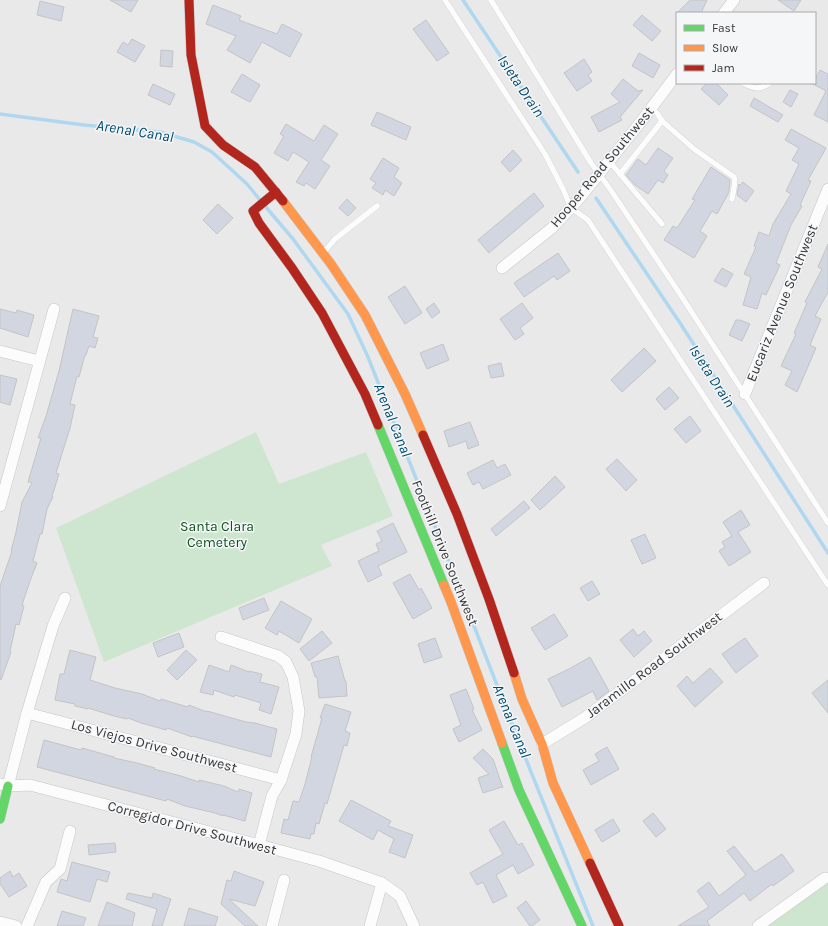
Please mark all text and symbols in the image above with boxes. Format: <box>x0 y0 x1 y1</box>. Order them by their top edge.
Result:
legend <box>676 12 816 84</box>
text: Fast <box>712 21 736 35</box>
text: Slow <box>712 41 738 55</box>
water label: Isleta Drain <box>494 51 548 121</box>
text: Jam <box>712 61 735 75</box>
street label: Hooper Road Southwest <box>547 103 657 231</box>
water label: Arenal Canal <box>95 116 175 146</box>
street label: Eucariz Avenue Southwest <box>743 222 821 384</box>
water label: Isleta Drain <box>685 341 739 411</box>
water label: Arenal Canal <box>370 381 416 460</box>
street label: Foothill Drive Southwest <box>408 478 482 628</box>
park label: Santa Clara Cemetery <box>180 518 254 551</box>
street label: Jaramillo Road Southwest <box>583 608 725 722</box>
water label: Arenal Canal <box>489 682 535 761</box>
street label: Los Viejos Drive Southwest <box>69 716 239 776</box>
street label: Corregidor Drive Southwest <box>106 797 278 859</box>

